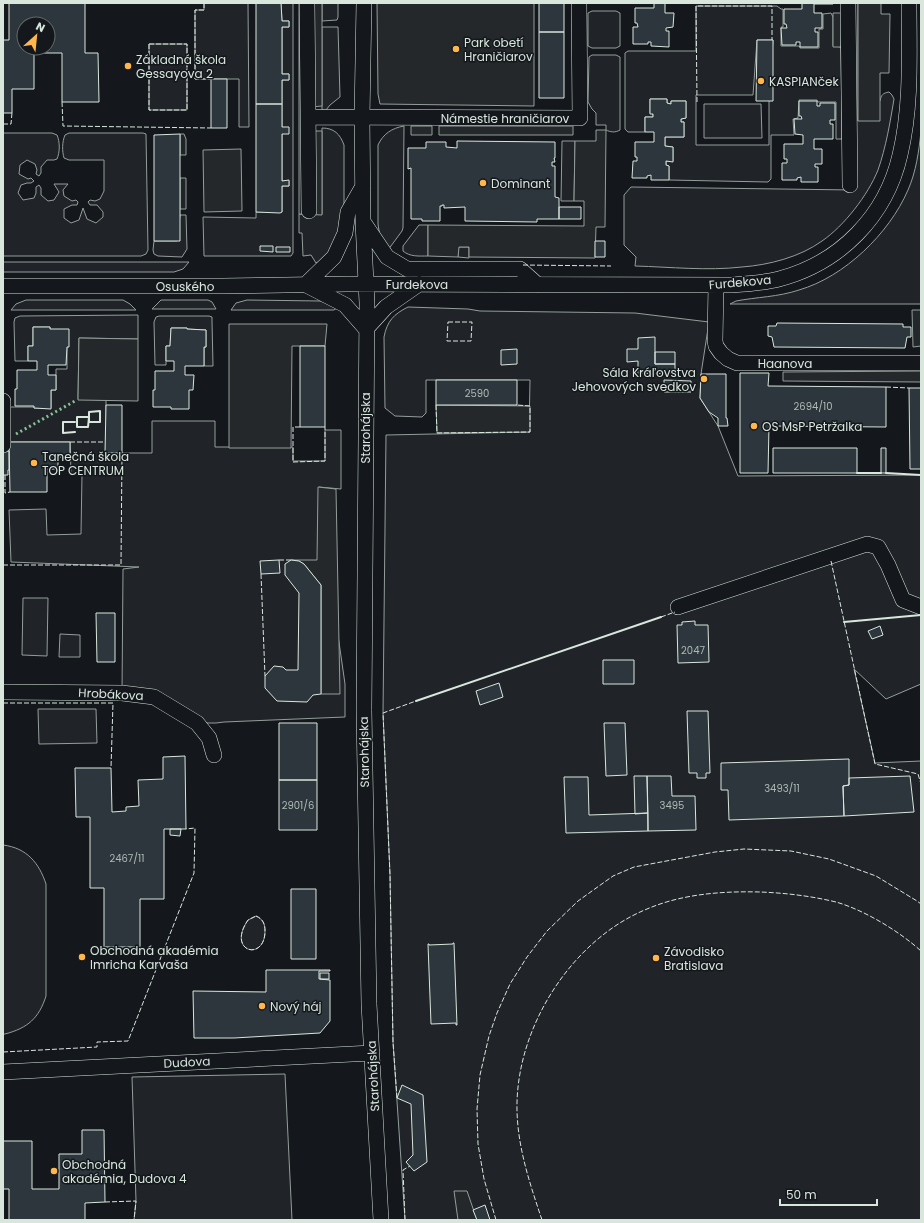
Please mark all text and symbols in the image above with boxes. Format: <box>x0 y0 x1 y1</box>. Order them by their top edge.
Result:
north arrow <box>16 16 56 56</box>
text: N <box>33 18 48 36</box>
place label: Park obetí Hraničiarov <box>464 34 533 65</box>
marker: Park obetí Hraničiarov <box>451 44 461 54</box>
place label: Základná škola Gessayova 2 <box>136 51 226 82</box>
marker: Základná škola Gessayova 2 <box>123 61 133 71</box>
place label: KASPIANček <box>769 73 839 90</box>
marker: KASPIANček <box>756 76 766 86</box>
street label: Námestie hraničiarov <box>441 110 570 127</box>
place label: Dominant <box>491 175 550 192</box>
marker: Dominant <box>478 178 488 188</box>
street label: Furdekova <box>708 271 772 293</box>
street label: Furdekova <box>386 276 448 293</box>
street label: Osuského <box>156 278 215 295</box>
street label: Haanova <box>758 355 812 372</box>
place label: Sála Kráľovstva Jehovových svedkov <box>572 364 696 395</box>
marker: Sála Kráľovstva Jehovových svedkov <box>699 374 709 384</box>
house number: 2590 <box>465 386 489 401</box>
street label: Starohájska <box>357 392 374 464</box>
house number: 2694/10 <box>794 399 832 414</box>
place label: OS MsP Petržalka <box>762 418 862 435</box>
marker: OS MsP Petržalka <box>749 421 759 431</box>
place label: Tanečná škola TOP CENTRUM <box>42 448 129 479</box>
marker: Tanečná škola TOP CENTRUM <box>29 458 39 468</box>
house number: 2047 <box>681 643 705 658</box>
street label: Hrobákova <box>78 684 144 704</box>
street label: Starohájska <box>355 716 373 788</box>
house number: 3493/11 <box>764 781 800 796</box>
house number: 2901/6 <box>282 798 314 813</box>
house number: 3495 <box>660 798 684 813</box>
house number: 2467/11 <box>109 851 145 866</box>
place label: Obchodná akadémia Imricha Karvaša <box>90 942 219 973</box>
place label: Závodisko Bratislava <box>664 943 725 974</box>
marker: Obchodná akadémia Imricha Karvaša <box>77 952 87 962</box>
marker: Závodisko Bratislava <box>651 953 661 963</box>
place label: Nový háj <box>270 998 322 1015</box>
marker: Nový háj <box>257 1001 267 1011</box>
street label: Starohájska <box>363 1040 383 1112</box>
street label: Dudova <box>163 1052 211 1072</box>
place label: Obchodná akadémia, Dudova 4 <box>62 1156 187 1187</box>
marker: Obchodná akadémia, Dudova 4 <box>49 1166 59 1176</box>
scale bar <box>780 1181 877 1207</box>
text: 50 m <box>786 1186 817 1203</box>

